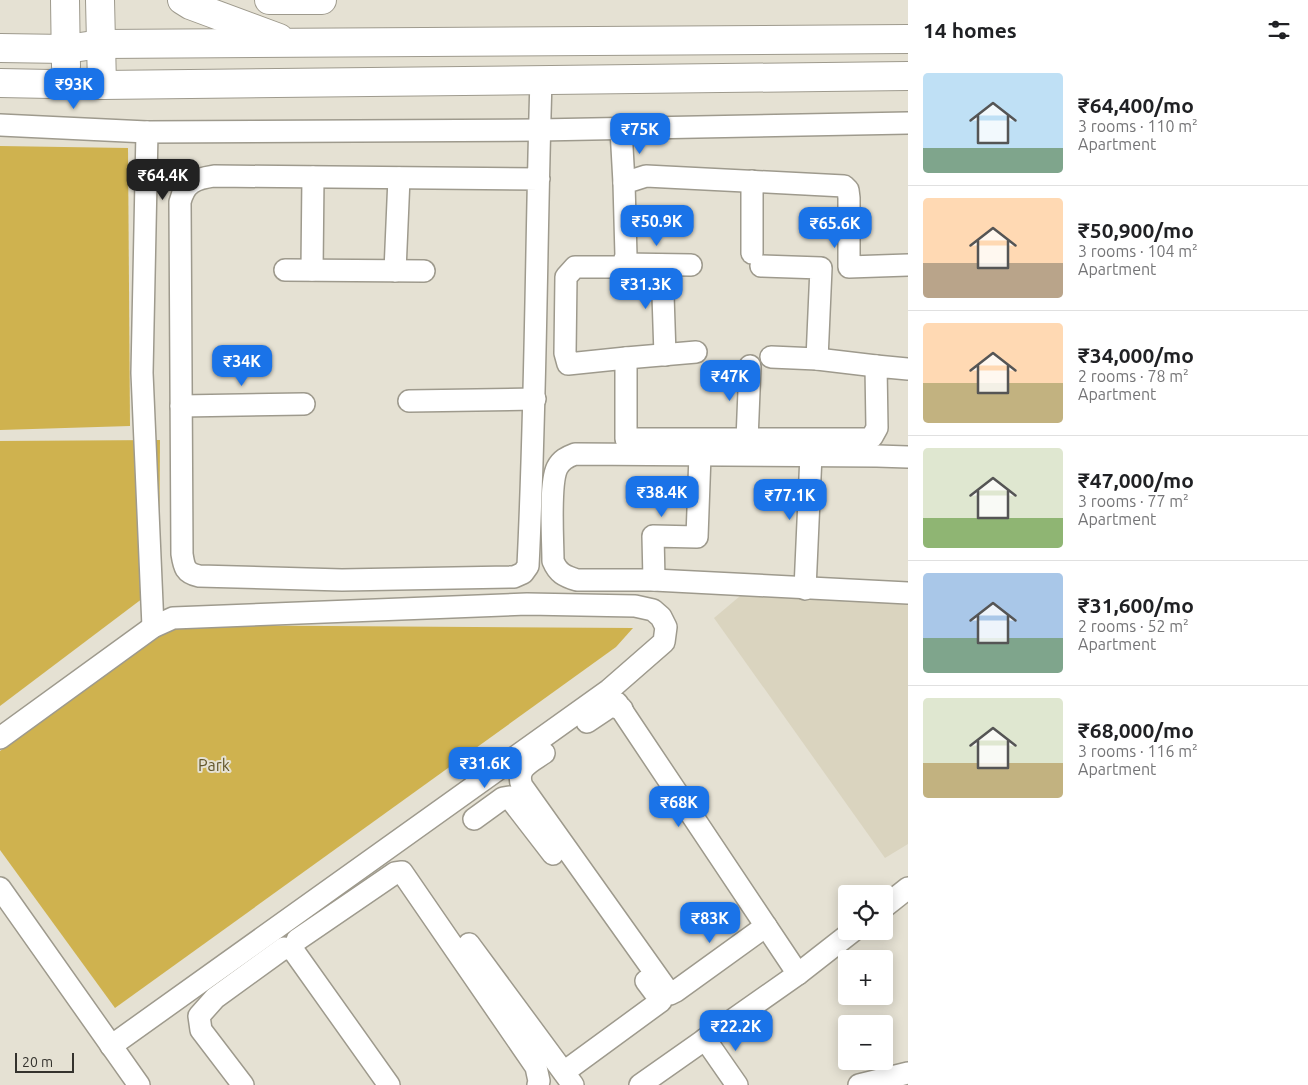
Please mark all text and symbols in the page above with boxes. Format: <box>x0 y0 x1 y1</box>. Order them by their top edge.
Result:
icon: filters <box>1265 16 1293 44</box>
text: 14 homes <box>923 18 1017 42</box>
pin: ₹93K <box>44 68 104 110</box>
text: ₹93K <box>55 75 93 93</box>
icon: home <box>963 93 1023 153</box>
text: ₹64,400/mo <box>1078 93 1194 117</box>
pin: ₹75K <box>610 112 670 155</box>
text: 3 rooms · 110 m² <box>1078 117 1198 135</box>
text: ₹75K <box>621 120 659 138</box>
text: Apartment <box>1078 135 1156 153</box>
pin: ₹64.4K <box>122 158 204 201</box>
text: ₹64.4K <box>138 166 188 184</box>
pin: ₹50.9K <box>616 204 698 247</box>
pin: ₹65.6K <box>794 206 876 249</box>
text: ₹50.9K <box>632 212 682 230</box>
text: ₹65.6K <box>810 214 860 232</box>
icon: home <box>963 218 1023 278</box>
text: ₹50,900/mo <box>1078 218 1194 242</box>
text: 3 rooms · 104 m² <box>1078 242 1198 260</box>
text: Apartment <box>1078 260 1156 278</box>
pin: ₹31.3K <box>605 268 687 310</box>
text: ₹31.3K <box>621 275 671 293</box>
icon: home <box>963 343 1023 403</box>
text: ₹34,000/mo <box>1078 343 1194 367</box>
pin: ₹34K <box>212 344 272 387</box>
text: ₹34K <box>223 352 261 370</box>
pin: ₹47K <box>700 360 760 402</box>
text: ₹47K <box>711 367 749 385</box>
text: 2 rooms · 78 m² <box>1078 367 1189 385</box>
text: Apartment <box>1078 385 1156 403</box>
icon: home <box>963 468 1023 528</box>
text: ₹47,000/mo <box>1078 468 1194 492</box>
pin: ₹38.4K <box>621 476 703 518</box>
pin: ₹77.1K <box>749 478 831 521</box>
text: ₹38.4K <box>637 483 687 501</box>
text: ₹77.1K <box>765 486 815 504</box>
text: 3 rooms · 77 m² <box>1078 492 1189 510</box>
text: Apartment <box>1078 510 1156 528</box>
icon: home <box>963 593 1023 653</box>
text: ₹31,600/mo <box>1078 593 1194 617</box>
text: 2 rooms · 52 m² <box>1078 617 1189 635</box>
text: Apartment <box>1078 635 1156 653</box>
icon: home <box>963 718 1023 778</box>
text: ₹68,000/mo <box>1078 718 1194 742</box>
text: 3 rooms · 116 m² <box>1078 742 1198 760</box>
pin: ₹31.6K <box>444 746 526 789</box>
text: ₹31.6K <box>460 754 510 772</box>
park label: Park <box>198 756 230 774</box>
text: Apartment <box>1078 760 1156 778</box>
pin: ₹68K <box>649 786 709 828</box>
text: ₹68K <box>660 793 698 811</box>
map controls <box>838 885 893 1070</box>
button: locate <box>838 885 893 940</box>
pin: ₹83K <box>680 902 740 944</box>
text: ₹83K <box>691 909 729 927</box>
button: + <box>838 950 893 1005</box>
pin: ₹22.2K <box>695 1010 777 1052</box>
button: − <box>838 1015 893 1070</box>
text: ₹22.2K <box>711 1017 761 1035</box>
scale bar <box>15 1050 74 1073</box>
text: 20 m <box>22 1054 53 1070</box>

